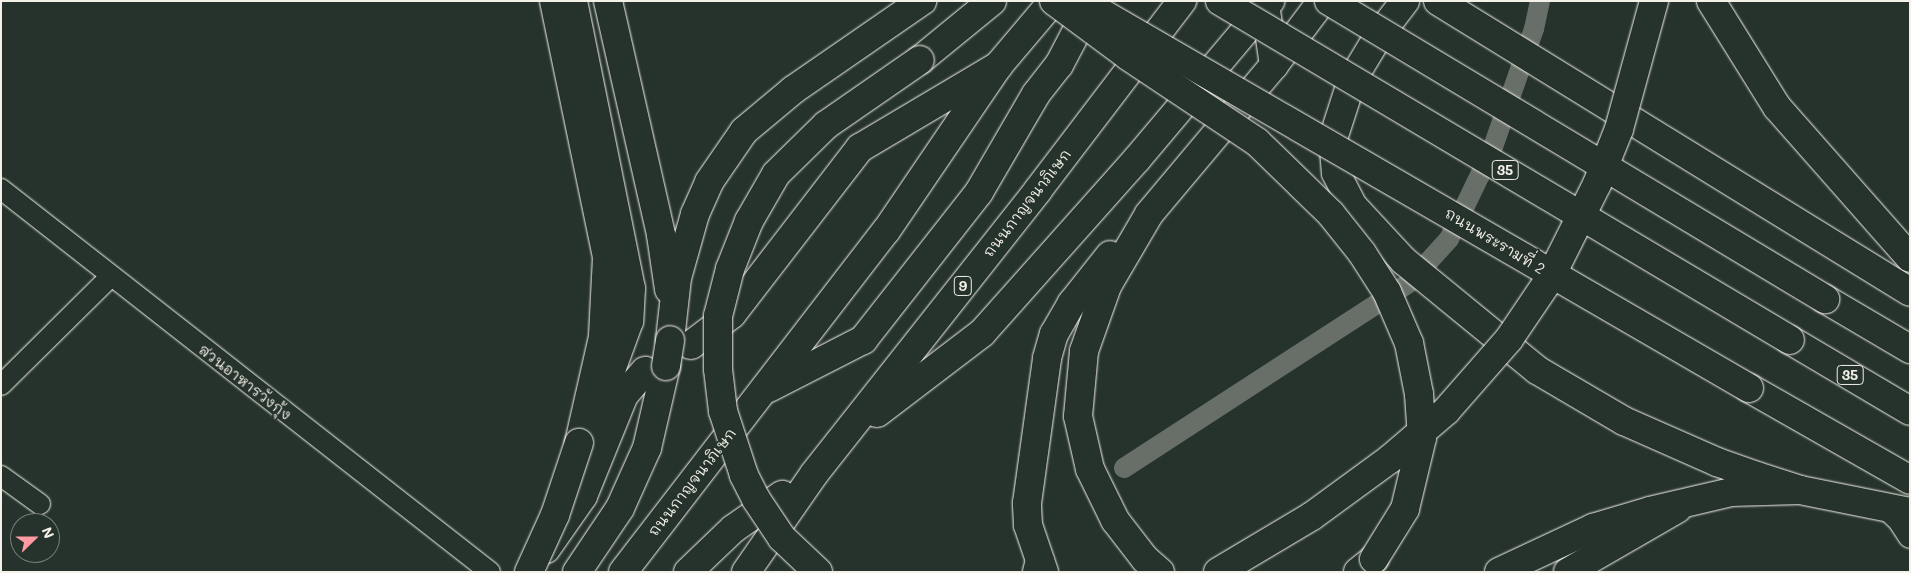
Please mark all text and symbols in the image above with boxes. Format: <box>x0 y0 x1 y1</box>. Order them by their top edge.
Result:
street label: ถนนกาญจนาภิเษก <box>979 145 1075 261</box>
road number: 35 <box>1491 158 1519 182</box>
street label: ถนนพระรามที่ 2 <box>1442 204 1548 278</box>
road number: 9 <box>953 274 973 298</box>
street label: สวนอาหารวังกุ้ง <box>195 340 295 424</box>
road number: 35 <box>1836 364 1864 386</box>
street label: ถนนกาญจนาภิเษก <box>644 424 740 540</box>
north arrow <box>10 513 60 563</box>
text: N <box>38 524 59 541</box>

